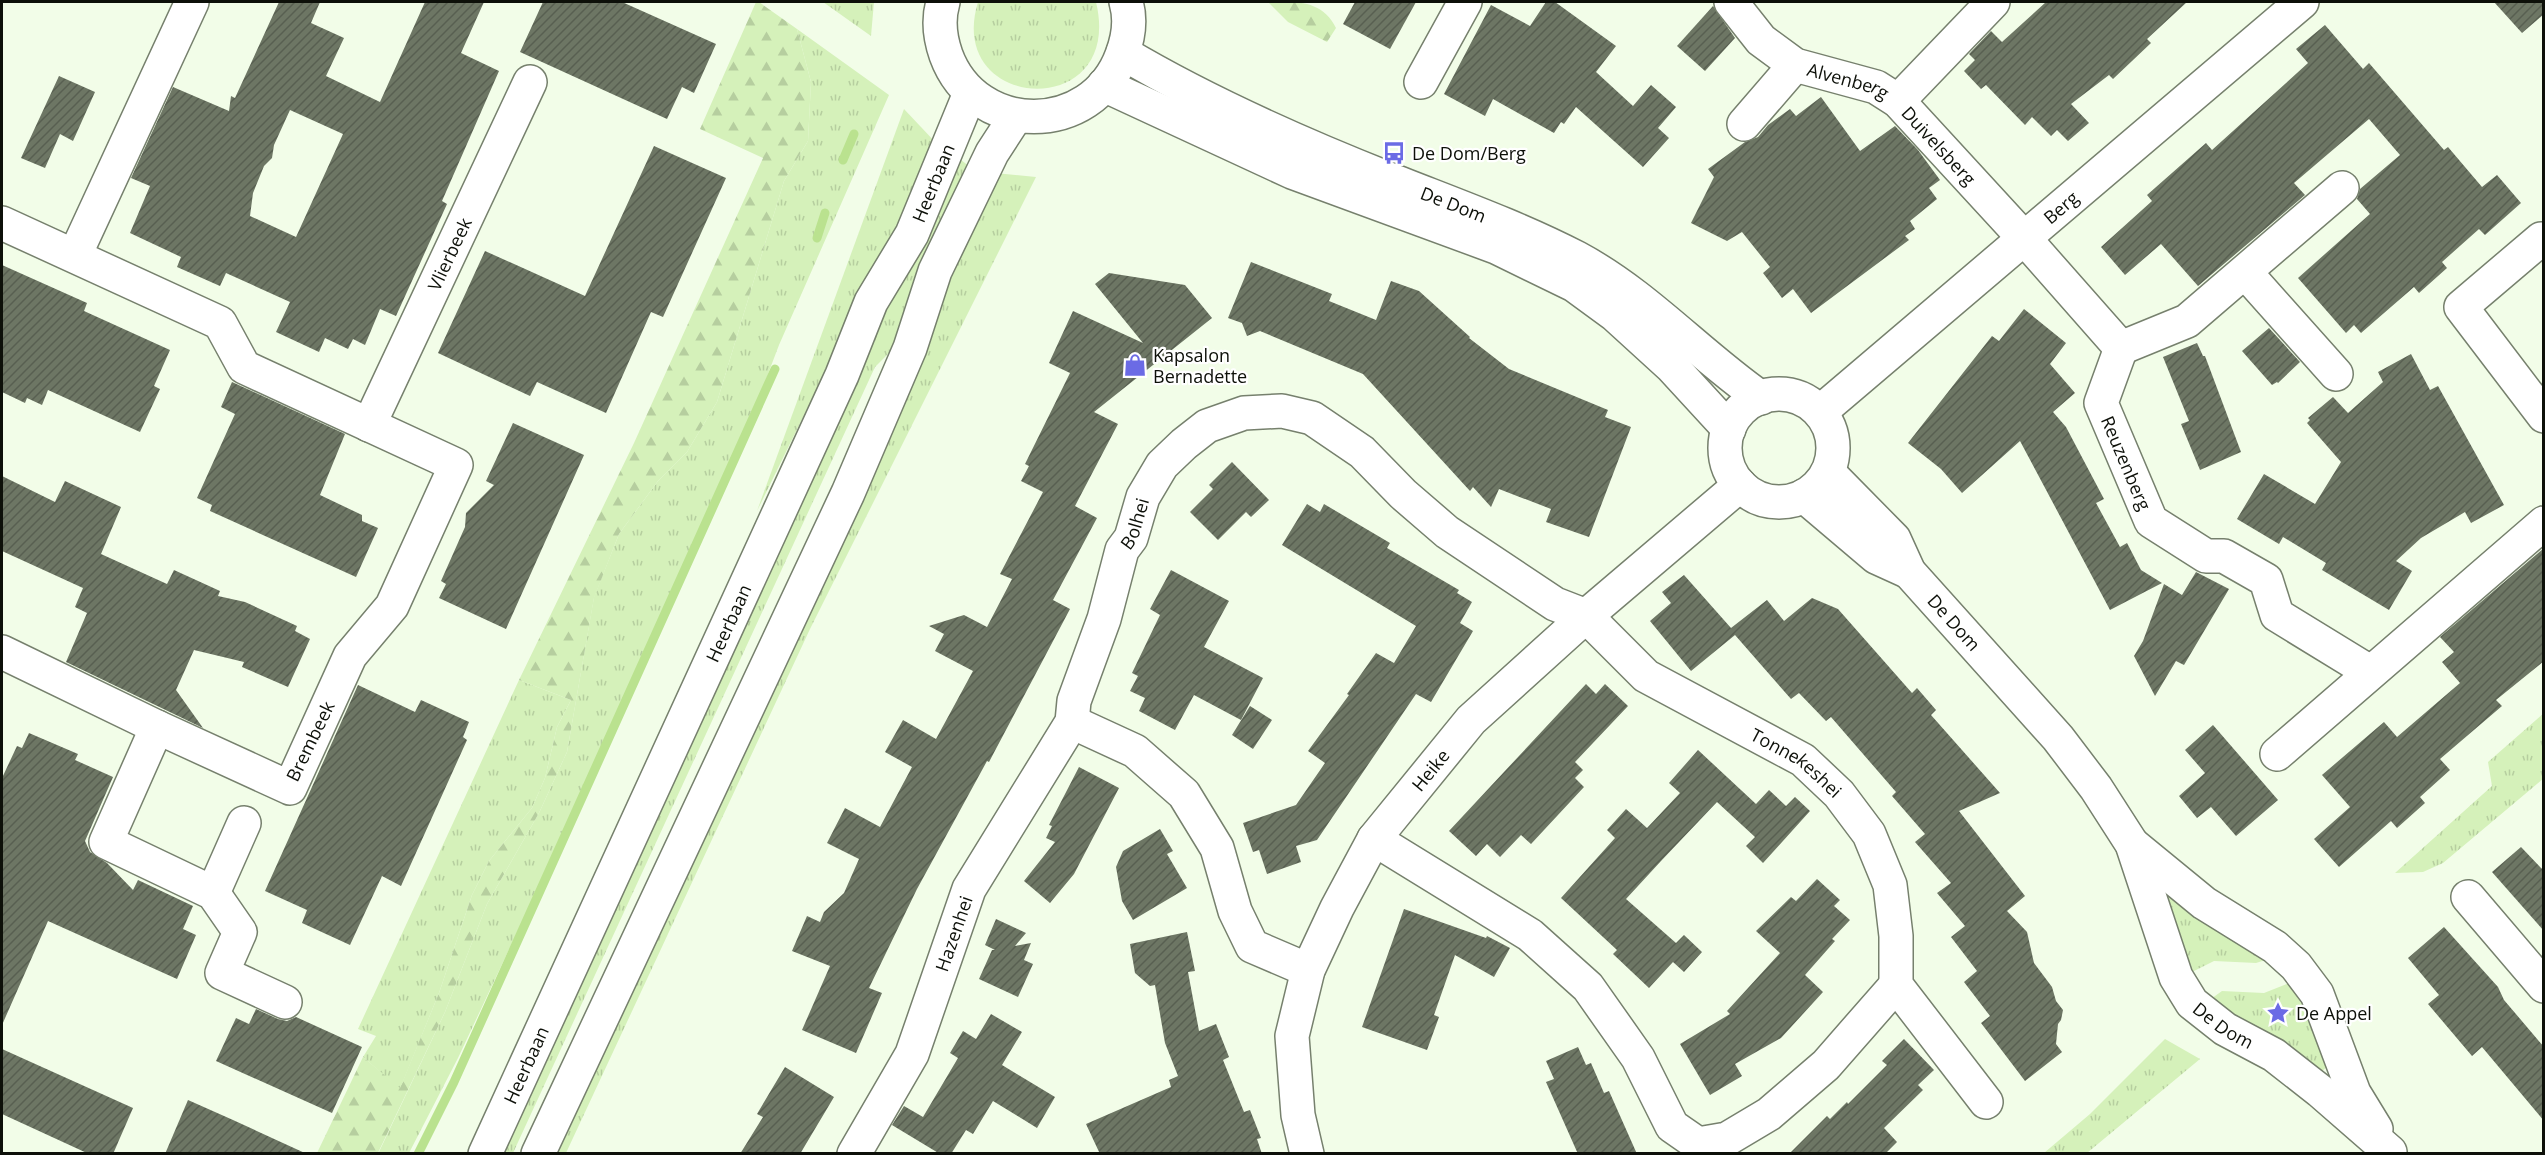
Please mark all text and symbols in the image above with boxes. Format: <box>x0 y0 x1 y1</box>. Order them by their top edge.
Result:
street label: Alvenberg <box>1805 57 1894 105</box>
street label: Duivelsberg <box>1896 101 1981 190</box>
street label: Heerbaan <box>906 140 960 226</box>
bus stop icon: De Dom/Berg <box>1381 140 1407 166</box>
place label: De Dom/Berg <box>1412 141 1526 165</box>
street label: De Dom <box>1417 181 1490 228</box>
street label: Berg <box>2038 185 2083 229</box>
street label: Vlierbeek <box>422 213 477 294</box>
place label: Kapsalon Bernadette <box>1153 343 1247 388</box>
shop icon: Kapsalon Bernadette <box>1122 352 1148 378</box>
street label: Reuzenberg <box>2096 412 2157 514</box>
street label: Bolhei <box>1115 495 1154 554</box>
street label: Heerbaan <box>700 580 756 666</box>
street label: De Dom <box>1922 589 1986 656</box>
street label: Brembeek <box>280 696 340 785</box>
street label: Tonnekeshei <box>1747 722 1847 803</box>
street label: Heike <box>1406 744 1455 796</box>
street label: Hazenhei <box>929 893 978 975</box>
street label: De Dom <box>2188 996 2258 1054</box>
place icon: De Appel <box>2265 1000 2291 1026</box>
place label: De Appel <box>2296 1001 2372 1025</box>
street label: Heerbaan <box>498 1022 554 1108</box>

